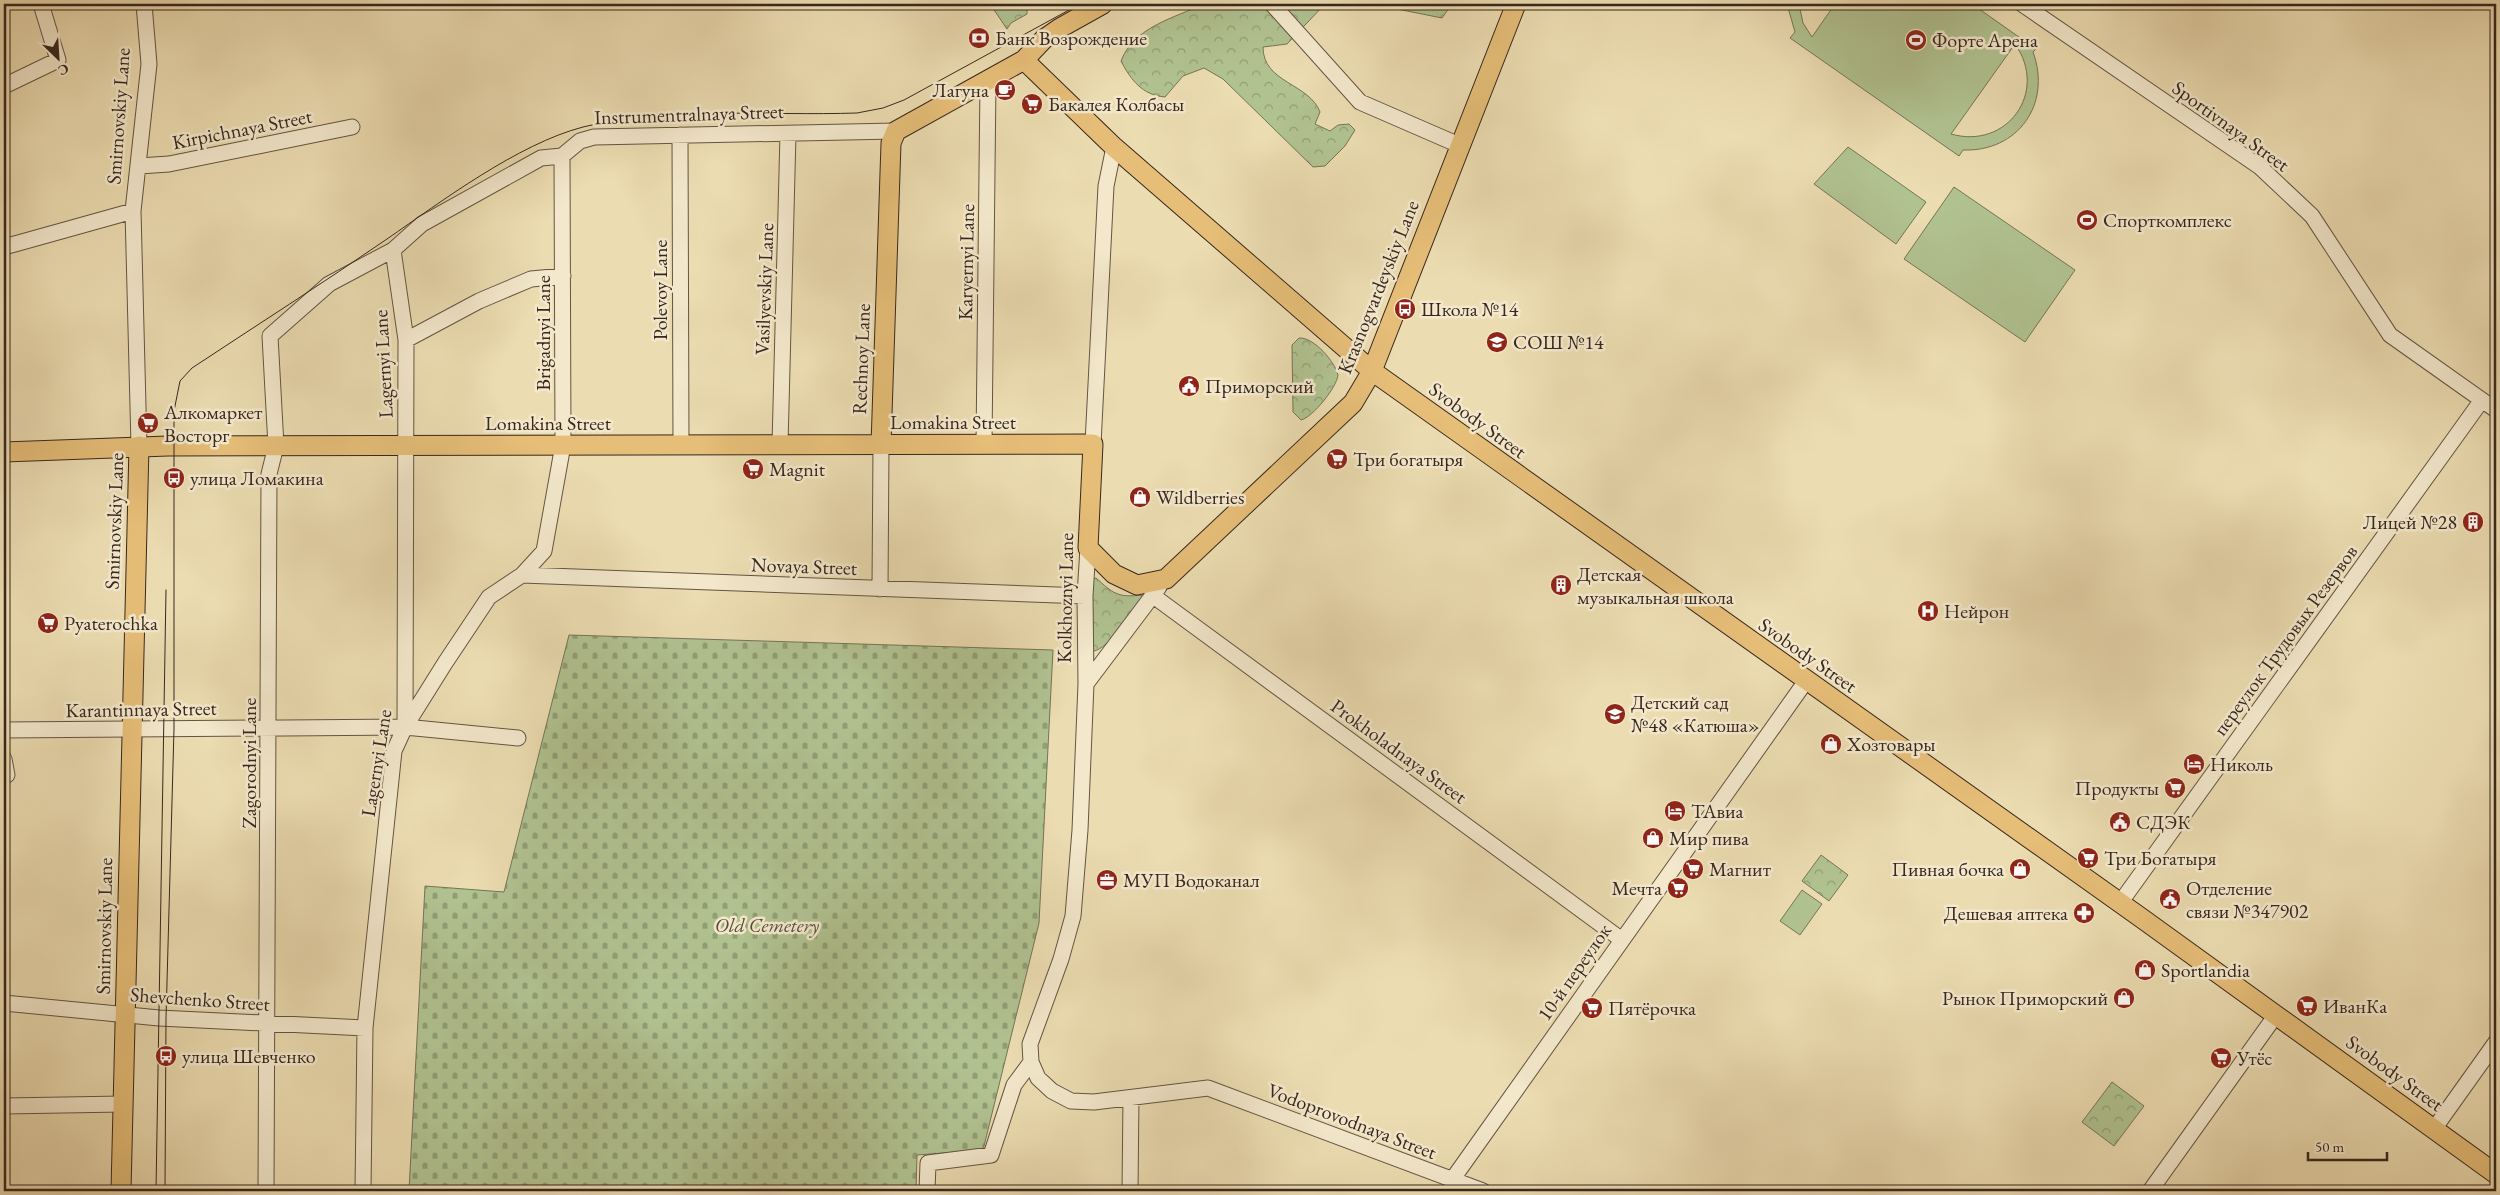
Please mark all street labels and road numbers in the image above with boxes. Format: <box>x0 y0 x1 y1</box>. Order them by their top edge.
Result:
street label: Smirnovskiy Lane <box>100 47 136 185</box>
street label: Sportivnaya Street <box>2167 75 2295 178</box>
street label: Instrumentralnaya Street <box>594 98 785 130</box>
street label: Kirpichnaya Street <box>170 103 315 155</box>
street label: Krasnogvardeyskiy Lane <box>1331 196 1425 378</box>
street label: Karyernyi Lane <box>952 203 980 320</box>
street label: Vasilyevskiy Lane <box>749 222 779 355</box>
street label: Polevoy Lane <box>647 239 673 340</box>
street label: Brigadnyi Lane <box>530 275 556 391</box>
street label: Rechnoy Lane <box>846 303 876 415</box>
street label: Lagernyi Lane <box>367 309 399 419</box>
street label: Svobody Street <box>1424 376 1533 465</box>
street label: Lomakina Street <box>890 409 1017 435</box>
street label: Lomakina Street <box>485 410 612 436</box>
street label: Smirnovskiy Lane <box>99 452 129 590</box>
street label: Kolkhoznyi Lane <box>1051 532 1079 663</box>
street label: переулок Трудовых Резервов <box>2207 539 2363 741</box>
street label: Novaya Street <box>751 551 858 581</box>
street label: Svobody Street <box>1754 612 1863 699</box>
street label: Prokholadnaya Street <box>1326 693 1473 810</box>
street label: Karantinnaya Street <box>65 695 218 723</box>
street label: Zagorodnyi Lane <box>236 697 262 828</box>
street label: Lagernyi Lane <box>355 707 397 819</box>
street label: Smirnovskiy Lane <box>90 857 118 995</box>
street label: 10-й переулок <box>1531 918 1617 1026</box>
street label: Shevchenko Street <box>129 981 271 1017</box>
street label: Svobody Street <box>2341 1029 2450 1118</box>
street label: Vodoprovodnaya Street <box>1264 1077 1441 1165</box>

